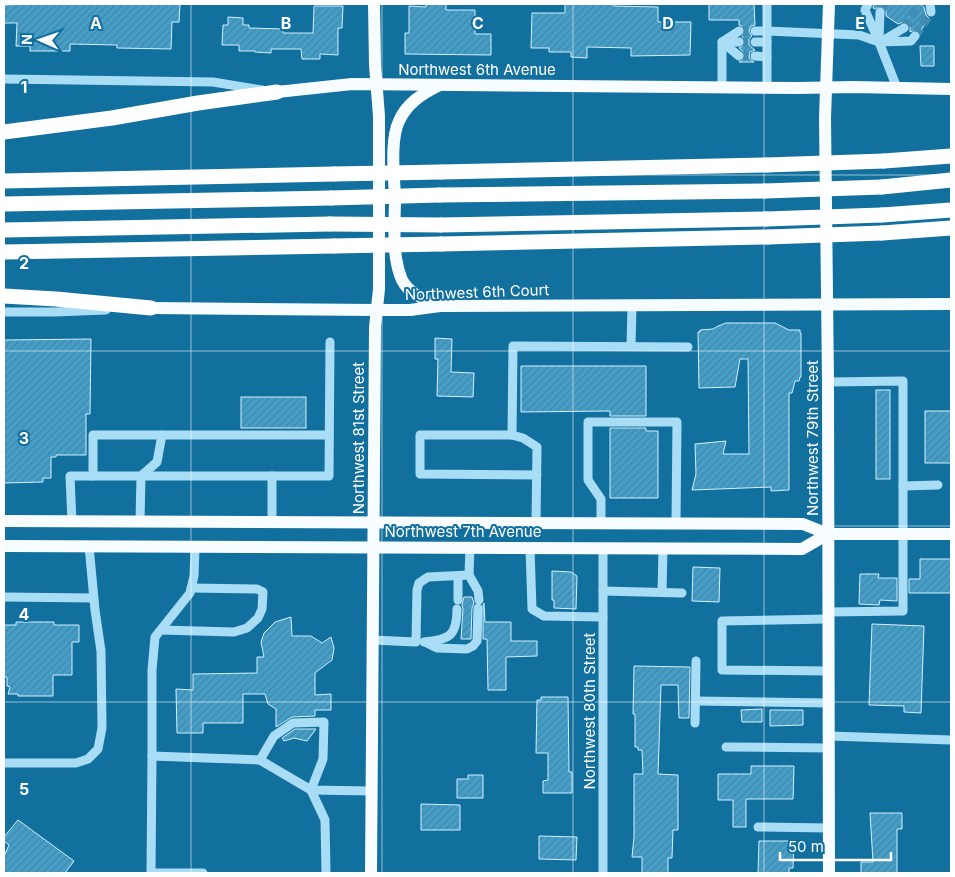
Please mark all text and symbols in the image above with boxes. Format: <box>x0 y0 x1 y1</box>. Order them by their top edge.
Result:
text: A <box>90 13 102 33</box>
text: B <box>281 13 291 33</box>
text: C <box>472 13 484 33</box>
text: D <box>662 13 674 33</box>
text: E <box>855 13 865 33</box>
north arrow <box>15 15 65 65</box>
text: N <box>18 34 35 45</box>
street label: Northwest 6th Avenue <box>398 60 556 79</box>
text: 1 <box>21 77 27 97</box>
text: 2 <box>19 253 29 273</box>
street label: Northwest 6th Court <box>404 280 550 304</box>
street label: Northwest 79th Street <box>803 360 822 516</box>
street label: Northwest 81st Street <box>349 362 368 514</box>
text: 3 <box>19 428 29 448</box>
street label: Northwest 7th Avenue <box>385 522 541 541</box>
text: 4 <box>19 604 30 624</box>
street label: Northwest 80th Street <box>580 632 599 790</box>
text: 5 <box>19 779 29 799</box>
scale bar <box>780 830 891 862</box>
text: 50 m <box>788 837 824 856</box>

